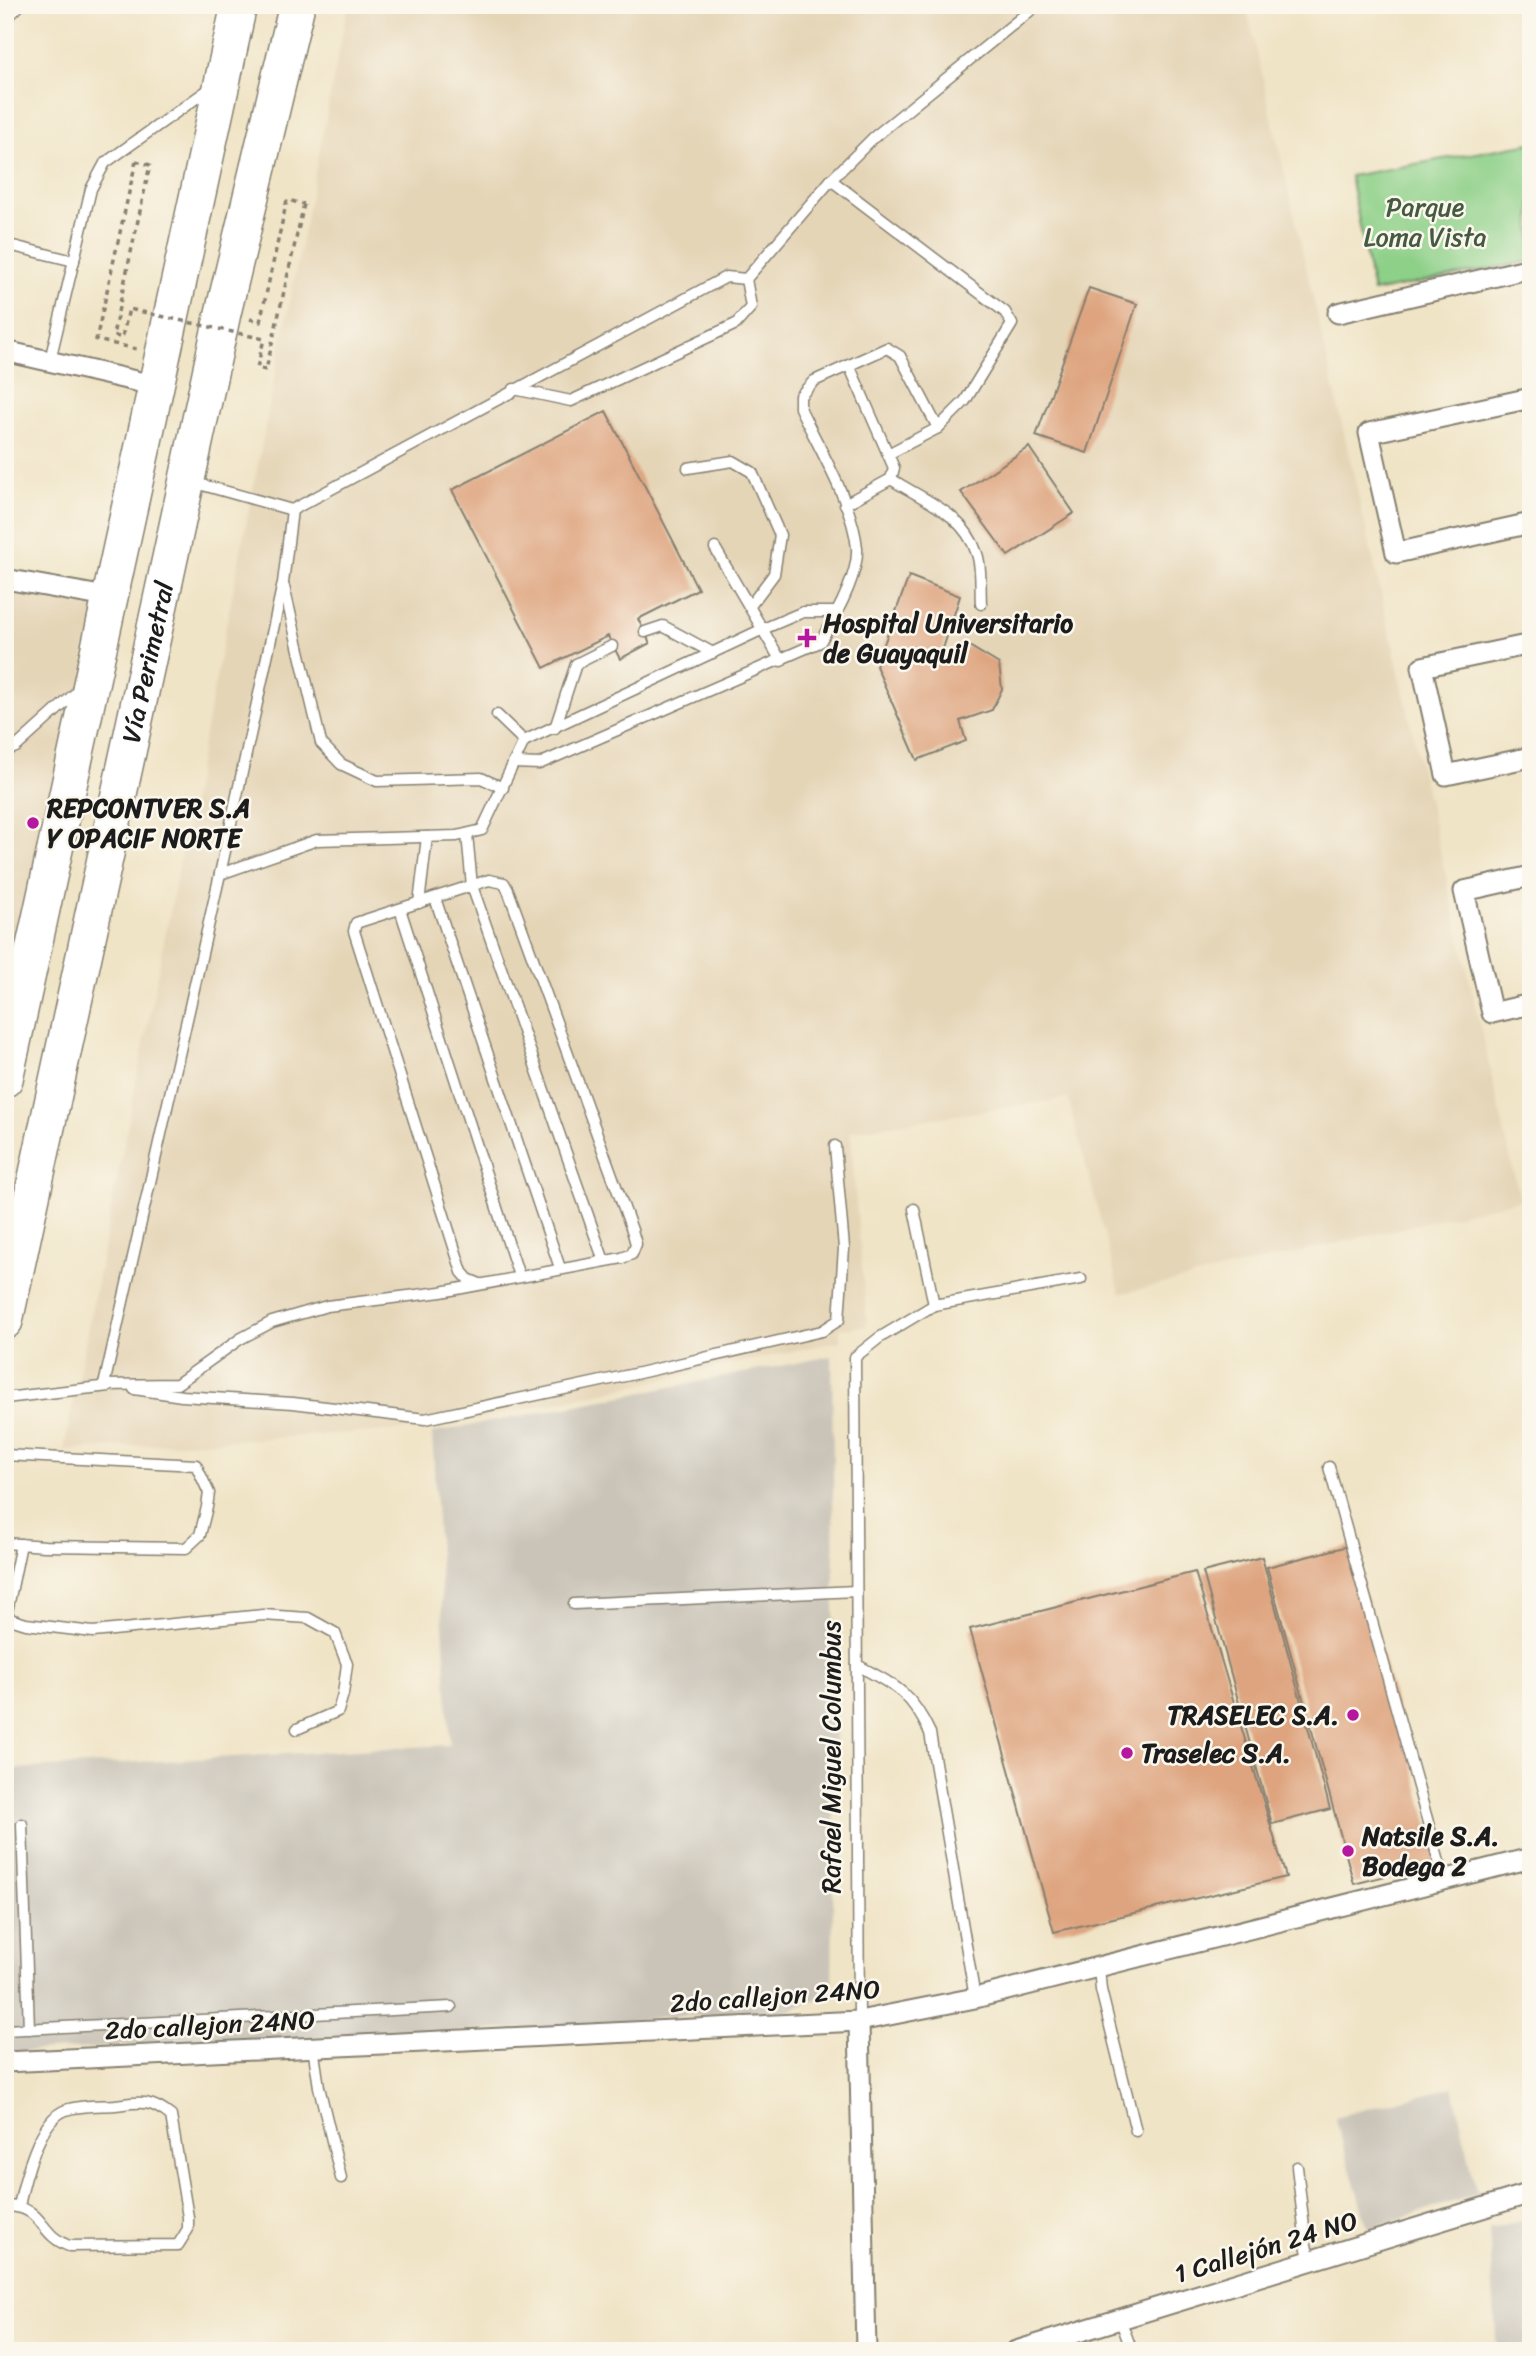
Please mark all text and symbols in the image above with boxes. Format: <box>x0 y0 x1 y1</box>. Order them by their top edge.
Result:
park label: Parque Loma Vista <box>1363 184 1487 260</box>
street label: Vía Perimetral <box>108 577 187 747</box>
place label: Hospital Universitario de Guayaquil <box>823 600 1073 676</box>
marker: Hospital Universitario de Guayaquil <box>797 628 817 648</box>
place label: REPCONTVER S.A Y OPACIF NORTE <box>46 785 250 861</box>
marker: REPCONTVER S.A Y OPACIF NORTE <box>25 815 41 831</box>
street label: Rafael Miguel Columbus <box>808 1620 854 1894</box>
place label: TRASELEC S.A. <box>1167 1692 1339 1738</box>
marker: TRASELEC S.A. <box>1345 1707 1361 1723</box>
place label: Traselec S.A. <box>1141 1730 1291 1776</box>
marker: Traselec S.A. <box>1119 1745 1135 1761</box>
place label: Natsile S.A. Bodega 2 <box>1361 1813 1499 1889</box>
marker: Natsile S.A. Bodega 2 <box>1340 1843 1356 1859</box>
street label: 2do callejon 24NO <box>668 1966 882 2026</box>
street label: 2do callejon 24NO <box>104 1997 316 2053</box>
street label: 1 Callejón 24 NO <box>1169 2197 1363 2297</box>

